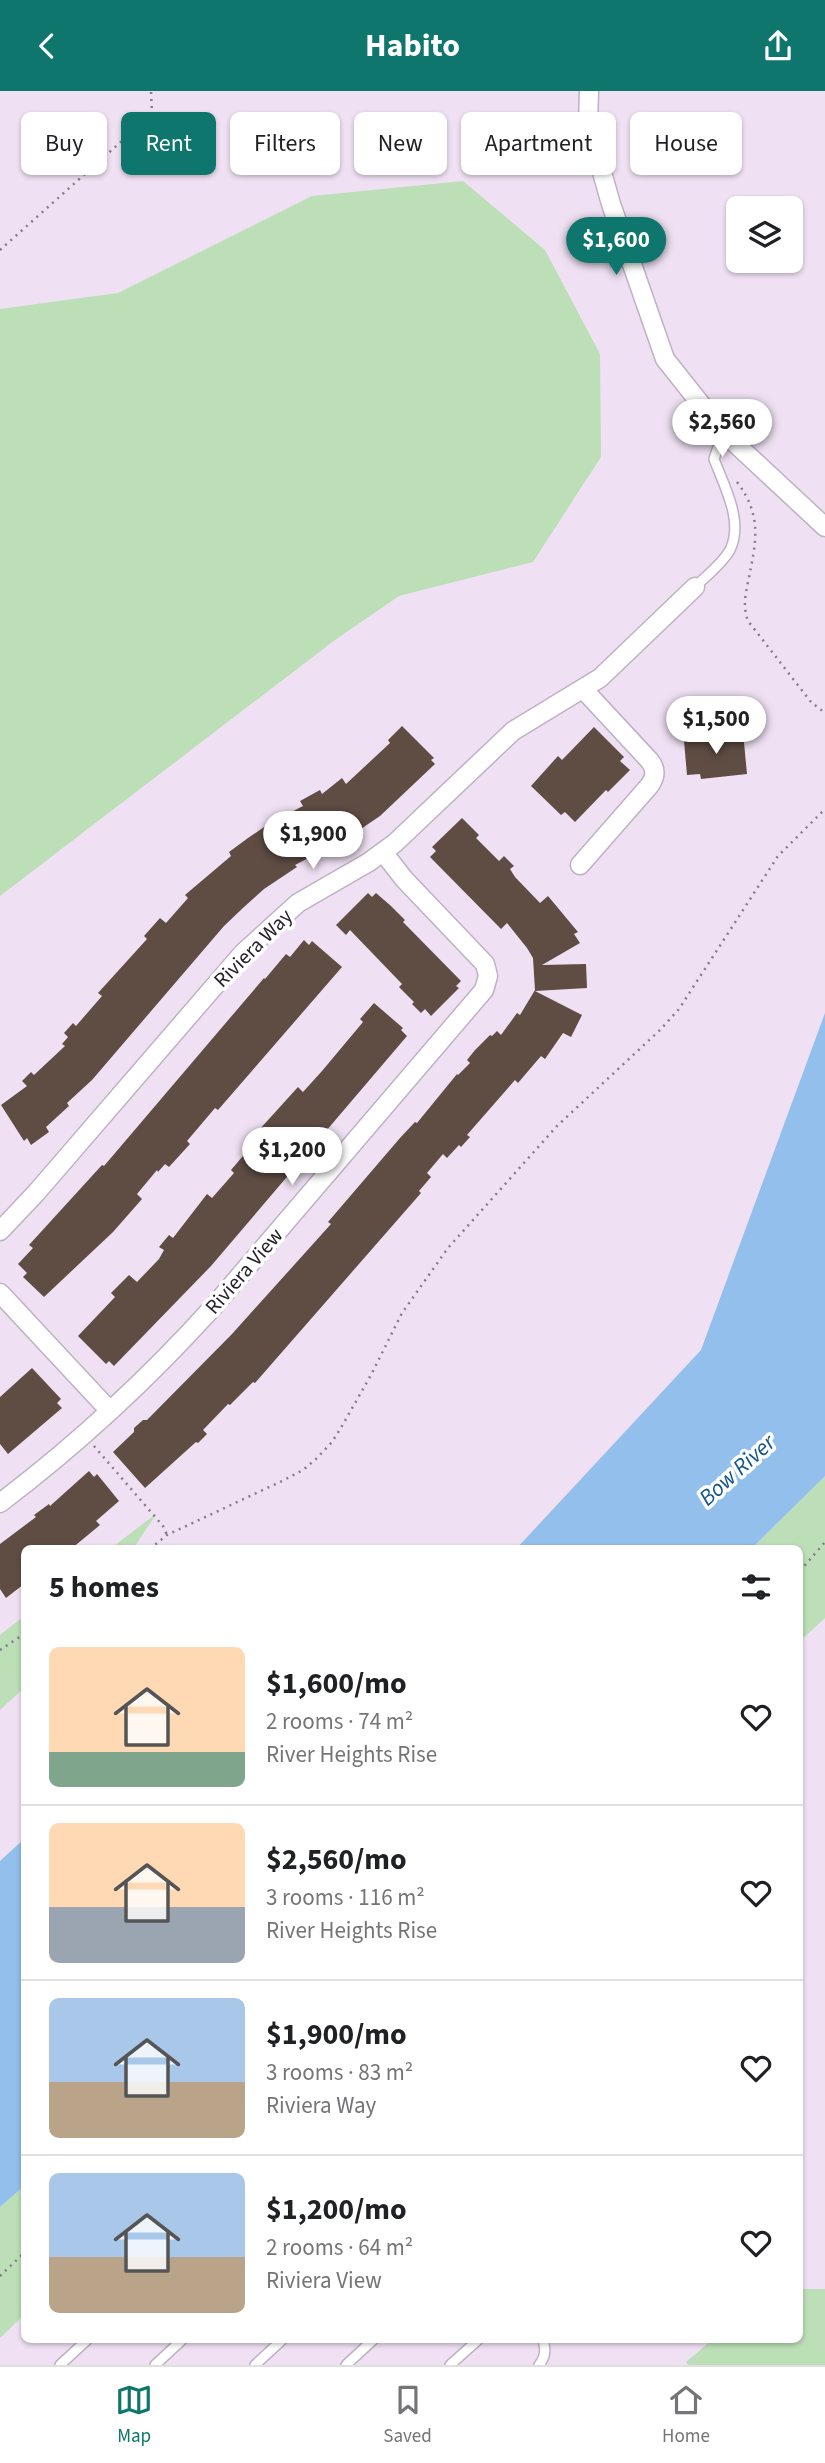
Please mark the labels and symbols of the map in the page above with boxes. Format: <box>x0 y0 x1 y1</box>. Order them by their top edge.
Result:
pin: $1,600 <box>559 218 673 277</box>
pin: $2,560 <box>665 399 779 459</box>
pin: $1,500 <box>659 697 773 756</box>
pin: $1,900 <box>256 811 370 871</box>
street label: Riviera Way <box>207 902 299 994</box>
pin: $1,200 <box>235 1127 349 1187</box>
street label: Riviera View <box>198 1221 290 1321</box>
water label: Bow River <box>691 1426 783 1513</box>

